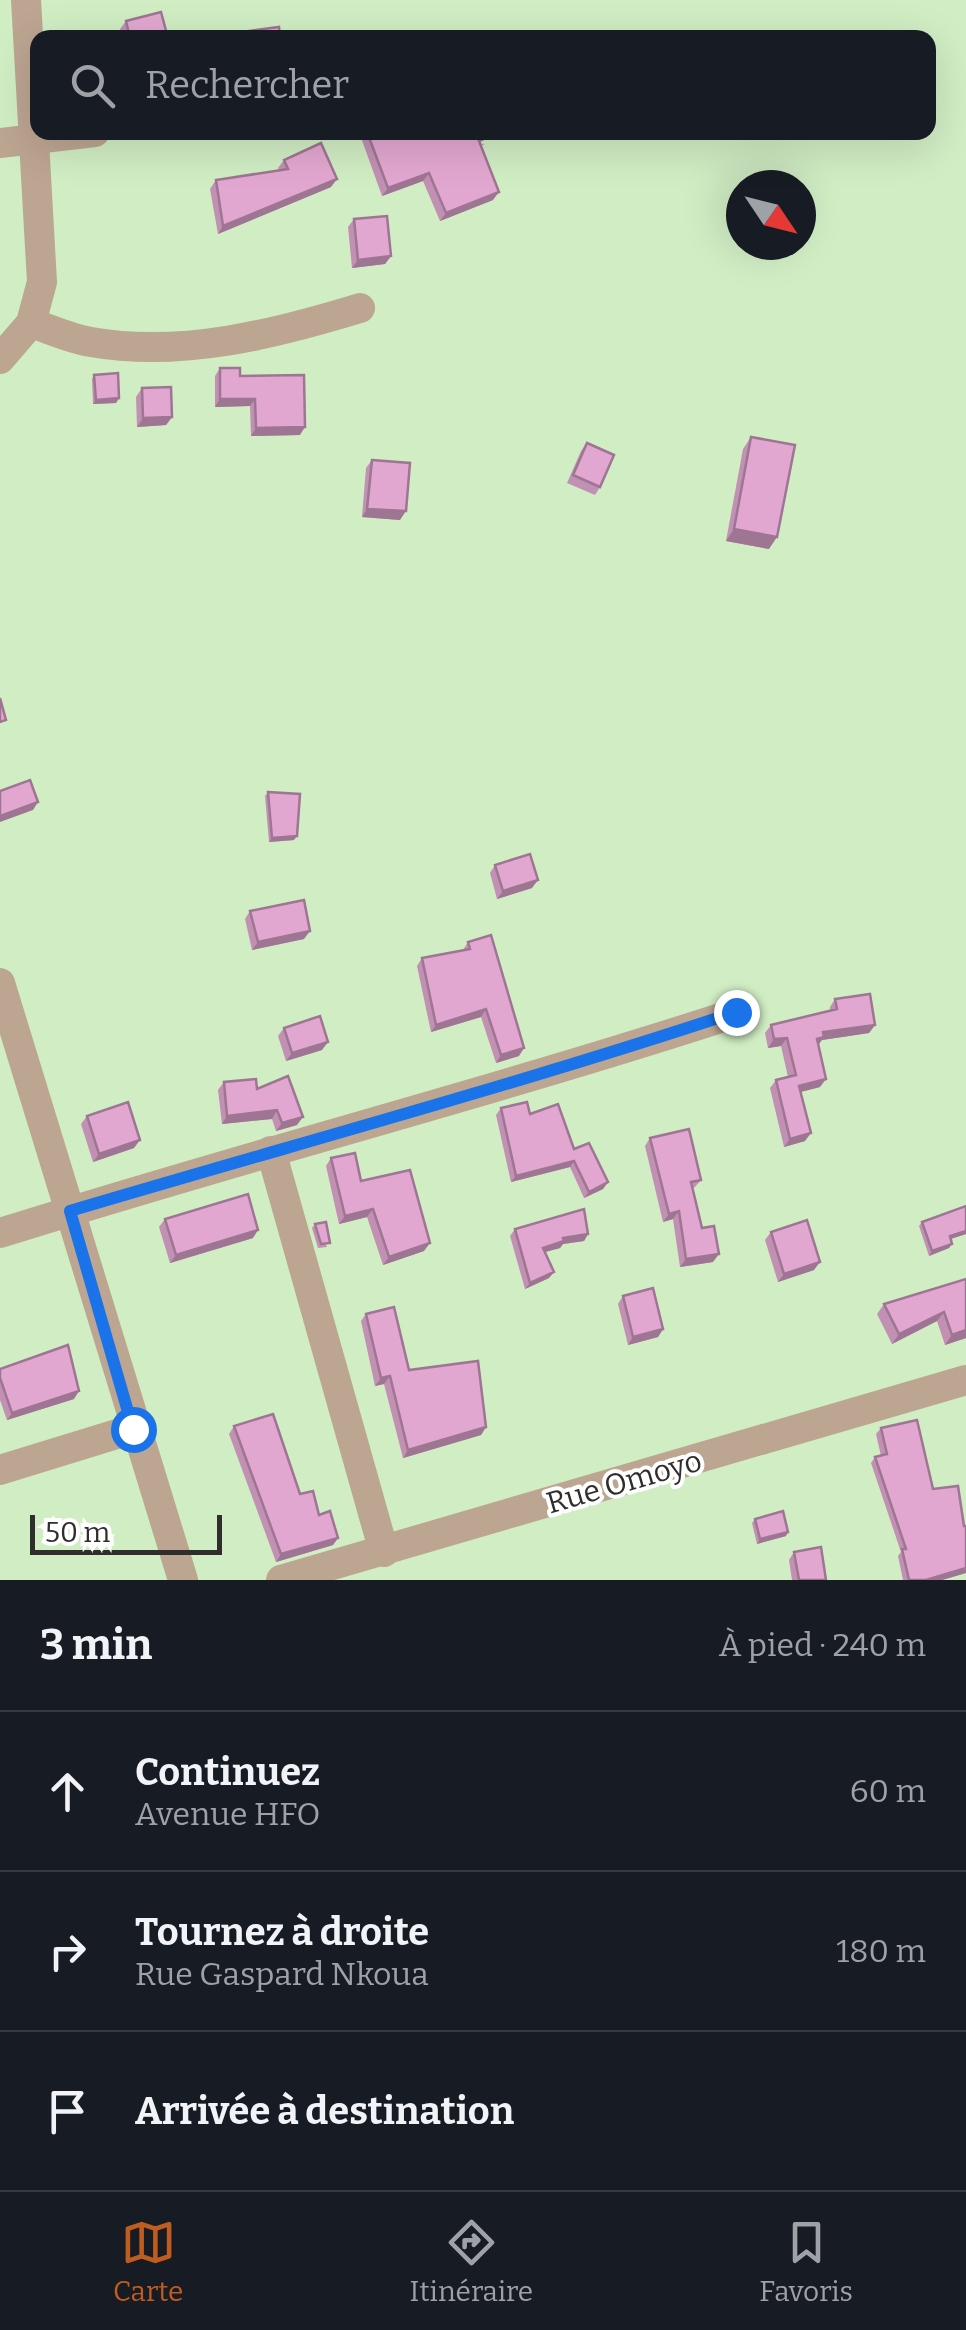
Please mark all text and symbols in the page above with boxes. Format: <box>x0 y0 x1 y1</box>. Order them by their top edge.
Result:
search box <box>30 30 936 140</box>
icon: search <box>65 58 120 113</box>
text: Rechercher <box>145 62 349 108</box>
north arrow <box>726 170 816 260</box>
route end <box>714 990 760 1036</box>
route start <box>111 1407 157 1453</box>
street label: Rue Omoyo <box>542 1443 706 1521</box>
scale bar <box>30 1510 222 1554</box>
text: 50 m <box>45 1516 110 1549</box>
text: 3 min <box>40 1620 152 1670</box>
text: À pied · 240 m <box>719 1626 926 1664</box>
text: Continuez <box>135 1749 320 1795</box>
icon: ahead <box>40 1764 95 1819</box>
text: 60 m <box>850 1772 926 1810</box>
text: Avenue HFO <box>135 1795 320 1833</box>
text: Tournez à droite <box>135 1909 429 1955</box>
icon: right <box>40 1924 95 1979</box>
text: 180 m <box>836 1932 926 1970</box>
text: Rue Gaspard Nkoua <box>135 1955 429 1993</box>
icon: arrive <box>40 2084 95 2139</box>
text: Arrivée à destination <box>135 2088 514 2134</box>
tab: Carte <box>113 2215 183 2308</box>
tab: Itinéraire <box>410 2215 533 2308</box>
tab: Favoris <box>759 2215 853 2308</box>

